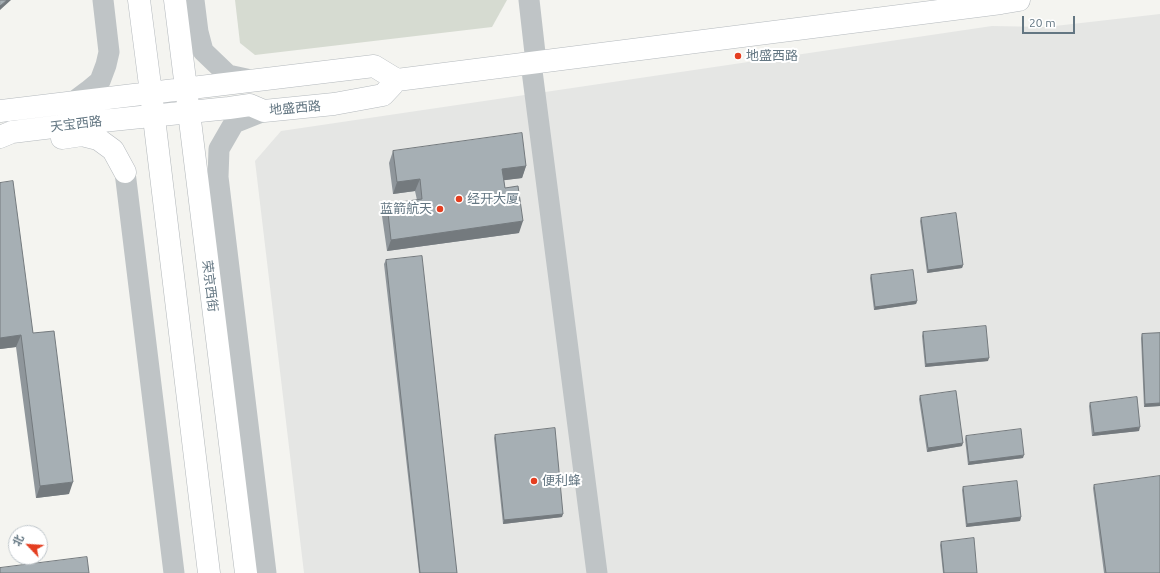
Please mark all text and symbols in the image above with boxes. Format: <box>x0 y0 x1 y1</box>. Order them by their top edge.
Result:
scale bar <box>1024 8 1077 34</box>
text: 20 m <box>1029 16 1056 29</box>
place label: 地盛西路 <box>746 48 798 64</box>
marker: 地盛西路 <box>733 51 743 61</box>
street label: 地盛西路 <box>268 98 322 118</box>
street label: 天宝西路 <box>49 113 103 135</box>
place label: 经开大厦 <box>467 191 519 207</box>
marker: 经开大厦 <box>454 194 464 204</box>
place label: 蓝箭航天 <box>380 201 432 217</box>
marker: 蓝箭航天 <box>435 204 445 214</box>
street label: 荣京西街 <box>199 259 221 313</box>
place label: 便利蜂 <box>542 473 581 489</box>
marker: 便利蜂 <box>529 476 539 486</box>
north arrow <box>8 525 48 565</box>
text: 北 <box>10 533 26 548</box>

